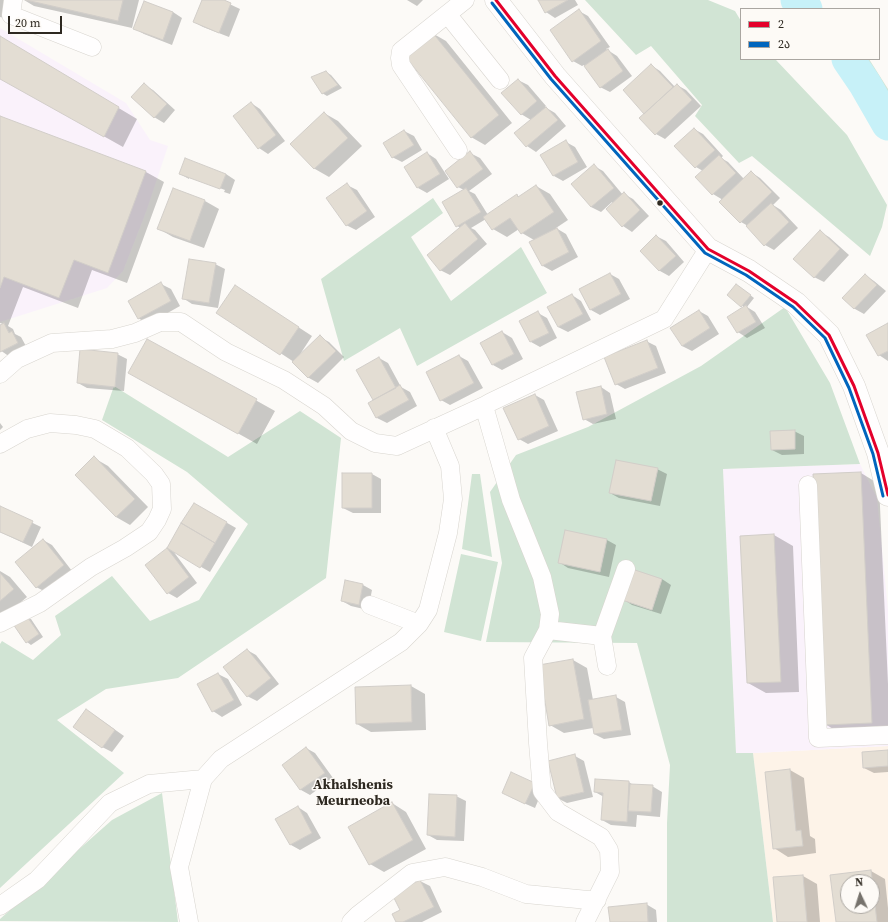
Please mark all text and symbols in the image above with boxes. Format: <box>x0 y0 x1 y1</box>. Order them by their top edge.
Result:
scale bar <box>10 8 64 34</box>
legend <box>740 8 880 60</box>
text: 20 m <box>15 15 41 31</box>
text: 2 <box>778 16 784 32</box>
text: 2ა <box>778 36 790 52</box>
unlabelled marker <box>655 198 665 208</box>
district label: Akhalshenis Meurneoba <box>313 777 393 810</box>
north arrow <box>840 874 880 914</box>
text: N <box>855 875 864 890</box>

